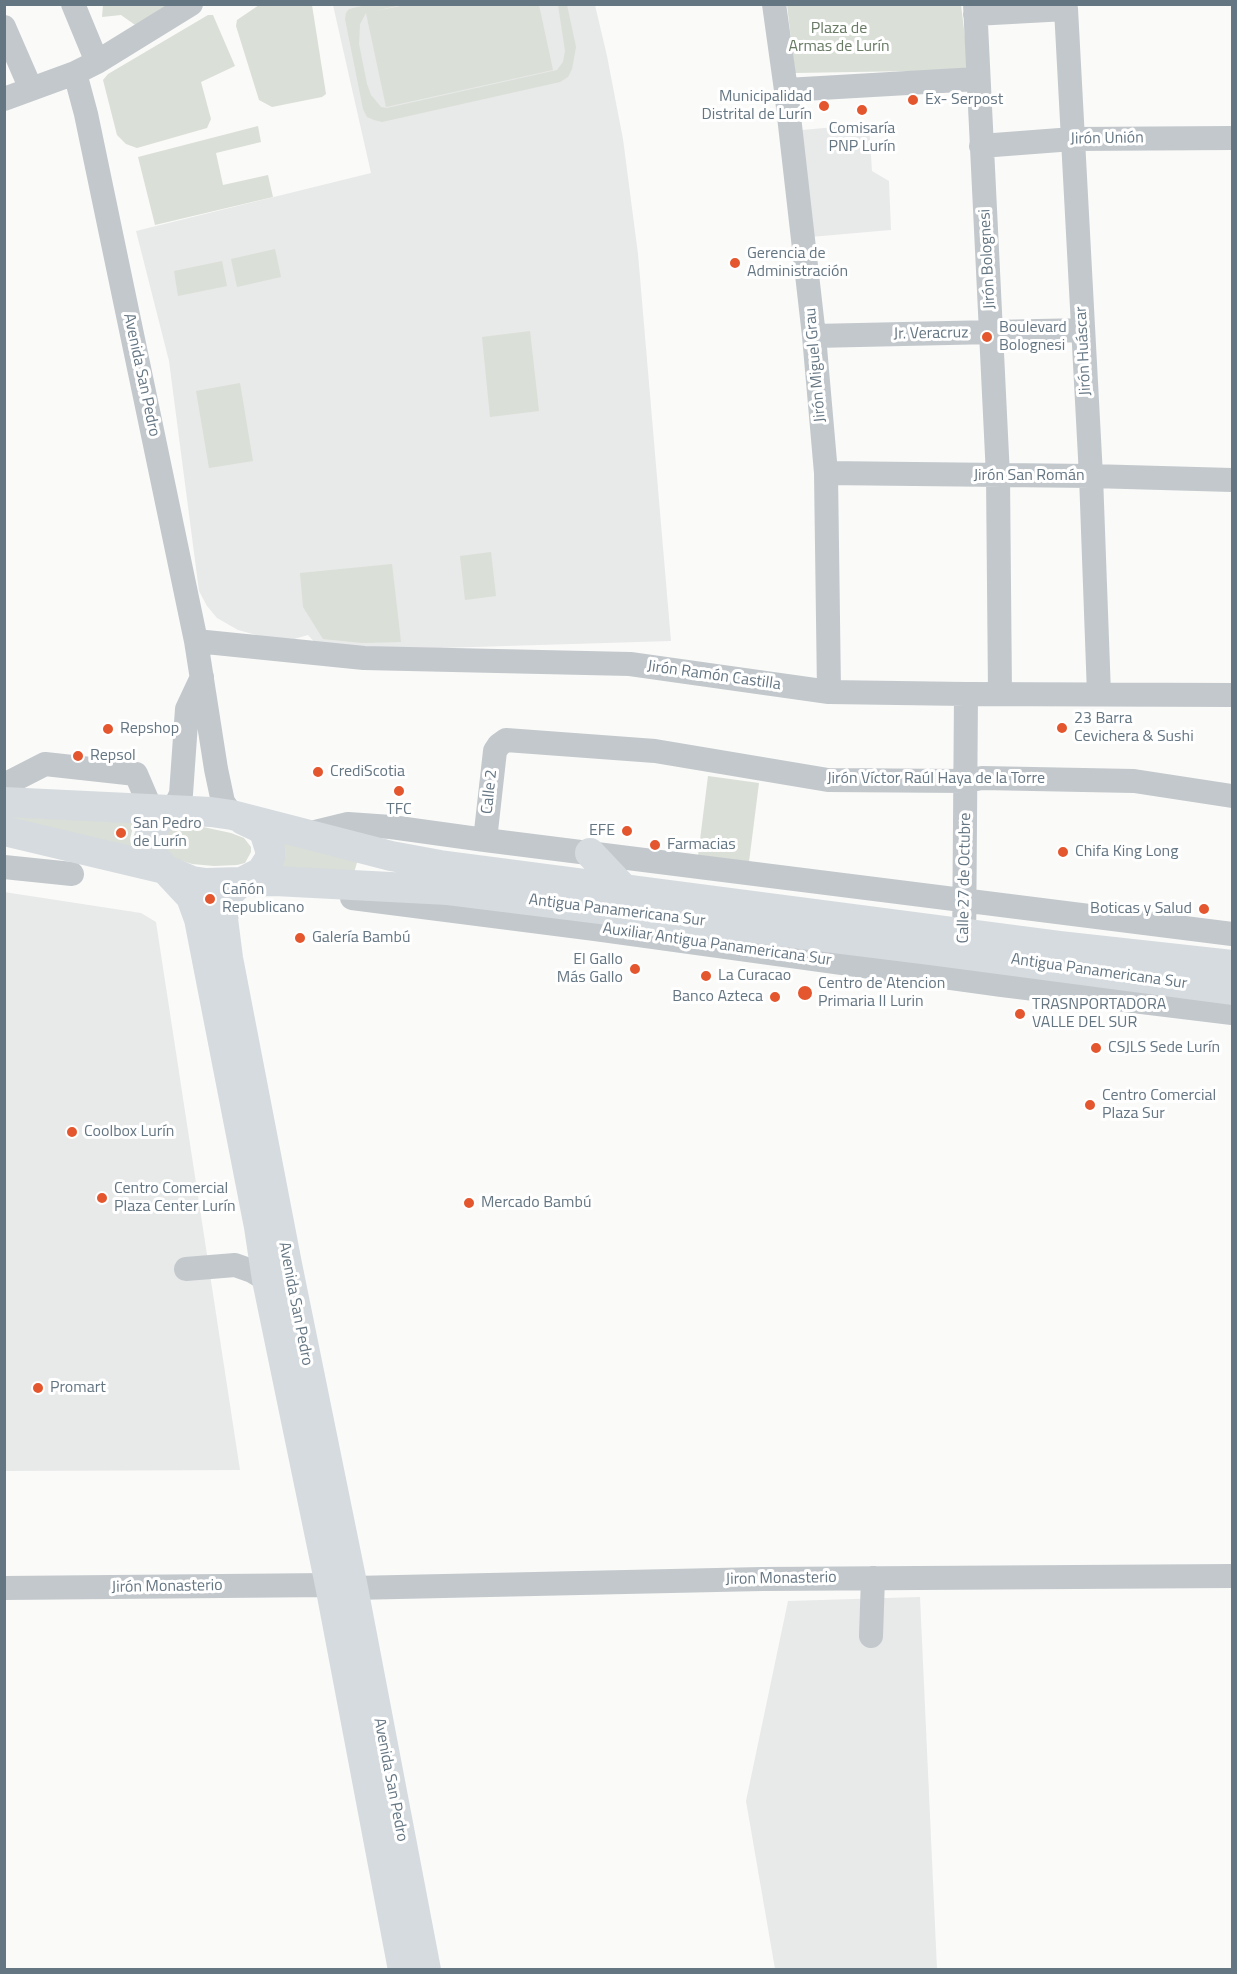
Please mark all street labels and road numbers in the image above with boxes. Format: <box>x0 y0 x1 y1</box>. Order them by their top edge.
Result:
street label: Jirón Unión <box>1070 129 1144 149</box>
street label: Jirón Bolognesi <box>976 208 1000 310</box>
street label: Jirón Huáscar <box>1072 306 1096 396</box>
street label: Jirón Miguel Grau <box>801 307 831 423</box>
street label: Avenida San Pedro <box>119 312 163 438</box>
street label: Jr. Veracruz <box>893 324 969 344</box>
street label: Jirón San Román <box>973 466 1085 486</box>
street label: Jirón Ramón Castilla <box>646 657 782 695</box>
street label: Calle 2 <box>478 769 502 815</box>
street label: Jirón Víctor Raúl Haya de la Torre <box>827 769 1045 789</box>
street label: Calle 27 de Octubre <box>954 812 976 944</box>
street label: Antigua Panamericana Sur <box>528 891 706 931</box>
street label: Auxiliar Antigua Panamericana Sur <box>601 919 833 971</box>
street label: Antigua Panamericana Sur <box>1010 950 1188 994</box>
street label: Avenida San Pedro <box>274 1241 316 1367</box>
street label: Jiron Monasterio <box>725 1568 837 1590</box>
street label: Jirón Monasterio <box>111 1576 223 1598</box>
street label: Avenida San Pedro <box>369 1717 411 1843</box>

